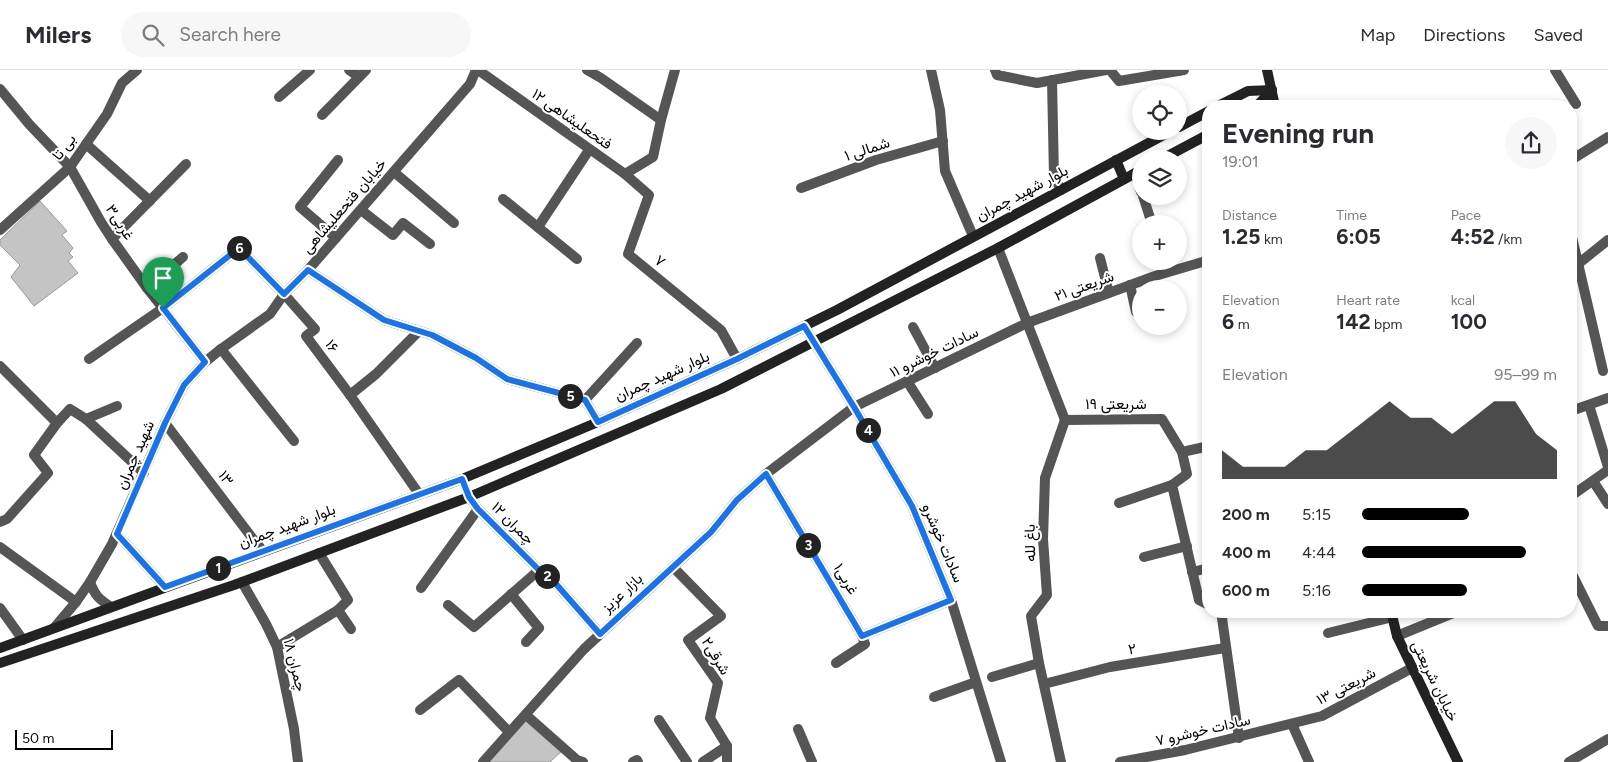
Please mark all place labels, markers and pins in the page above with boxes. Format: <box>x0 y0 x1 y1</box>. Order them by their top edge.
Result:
pin: 6 <box>226 236 252 260</box>
pin <box>142 257 184 308</box>
pin: 5 <box>558 384 582 408</box>
pin: 4 <box>856 418 880 442</box>
pin: 3 <box>796 532 820 558</box>
pin: 1 <box>206 556 230 580</box>
pin: 2 <box>534 564 560 588</box>

